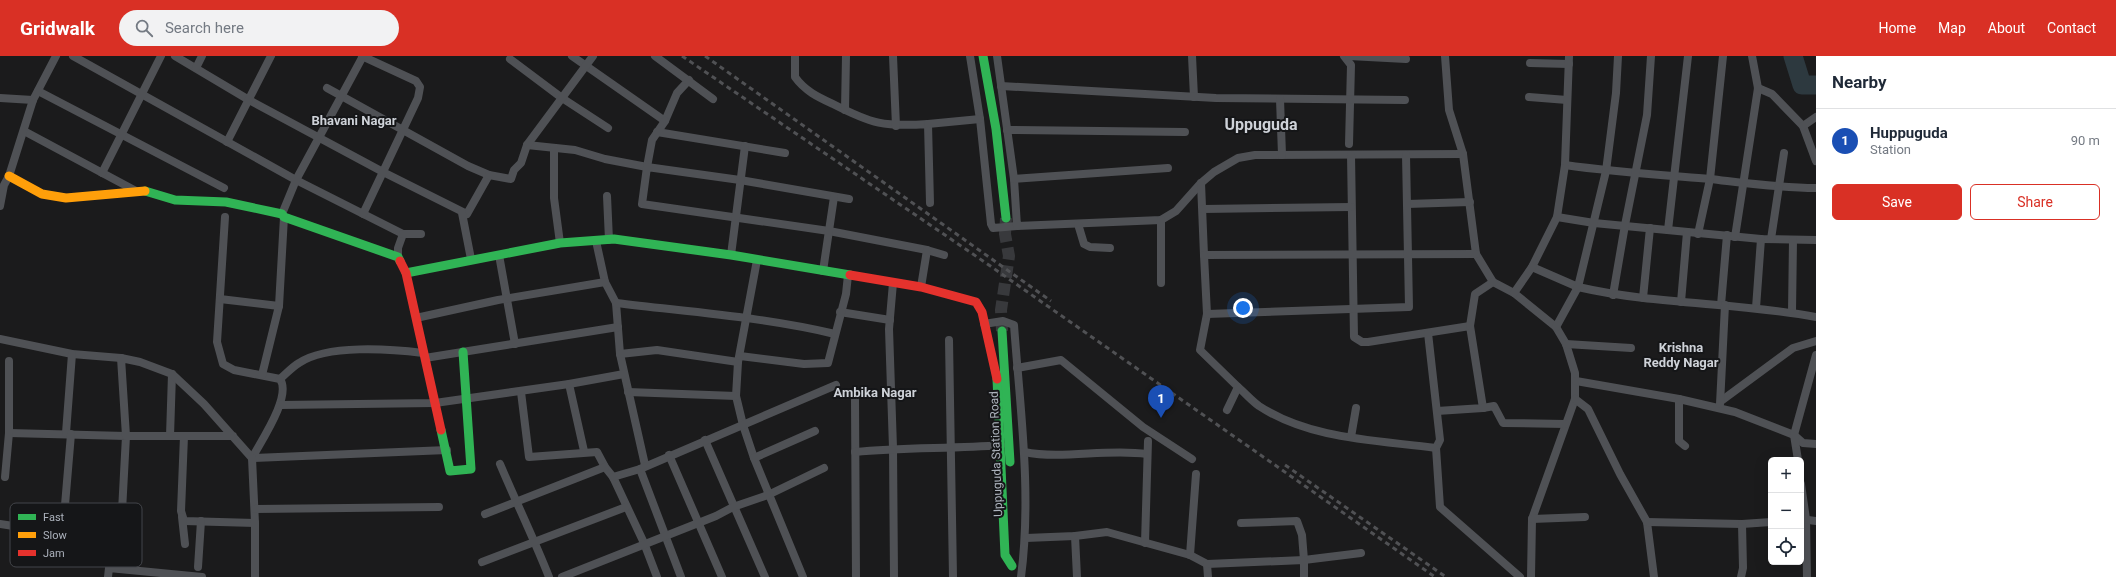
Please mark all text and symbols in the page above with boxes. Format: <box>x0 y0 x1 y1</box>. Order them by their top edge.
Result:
search box <box>119 10 399 46</box>
text: Gridwalk <box>20 17 95 40</box>
icon: search <box>133 17 155 39</box>
text: Search here <box>165 19 244 37</box>
text: Home <box>1878 20 1916 36</box>
text: Map <box>1938 20 1966 36</box>
text: About <box>1988 20 2025 36</box>
text: Contact <box>2047 20 2096 36</box>
text: Nearby <box>1832 72 1887 92</box>
district label: Bhavani Nagar <box>311 113 397 128</box>
district label: Uppuguda <box>1224 115 1298 134</box>
text: Huppuguda <box>1870 124 1948 142</box>
text: 1 <box>1841 133 1849 148</box>
text: 90 m <box>2071 133 2100 148</box>
text: Station <box>1870 142 1911 157</box>
button: Save <box>1832 184 1962 220</box>
button: Share <box>1970 184 2100 220</box>
your location <box>1233 298 1253 318</box>
district label: Krishna Reddy Nagar <box>1643 340 1719 370</box>
district label: Ambika Nagar <box>834 385 917 400</box>
pin: 1 <box>1148 385 1174 418</box>
street label: Uppuguda Station Road <box>987 391 1005 517</box>
map controls <box>1768 457 1804 565</box>
button: + <box>1768 457 1804 493</box>
button: − <box>1768 493 1804 529</box>
legend <box>10 503 142 567</box>
text: Fast <box>43 511 65 524</box>
text: Slow <box>43 529 67 542</box>
button: locate <box>1768 529 1804 565</box>
text: Jam <box>43 547 65 560</box>

